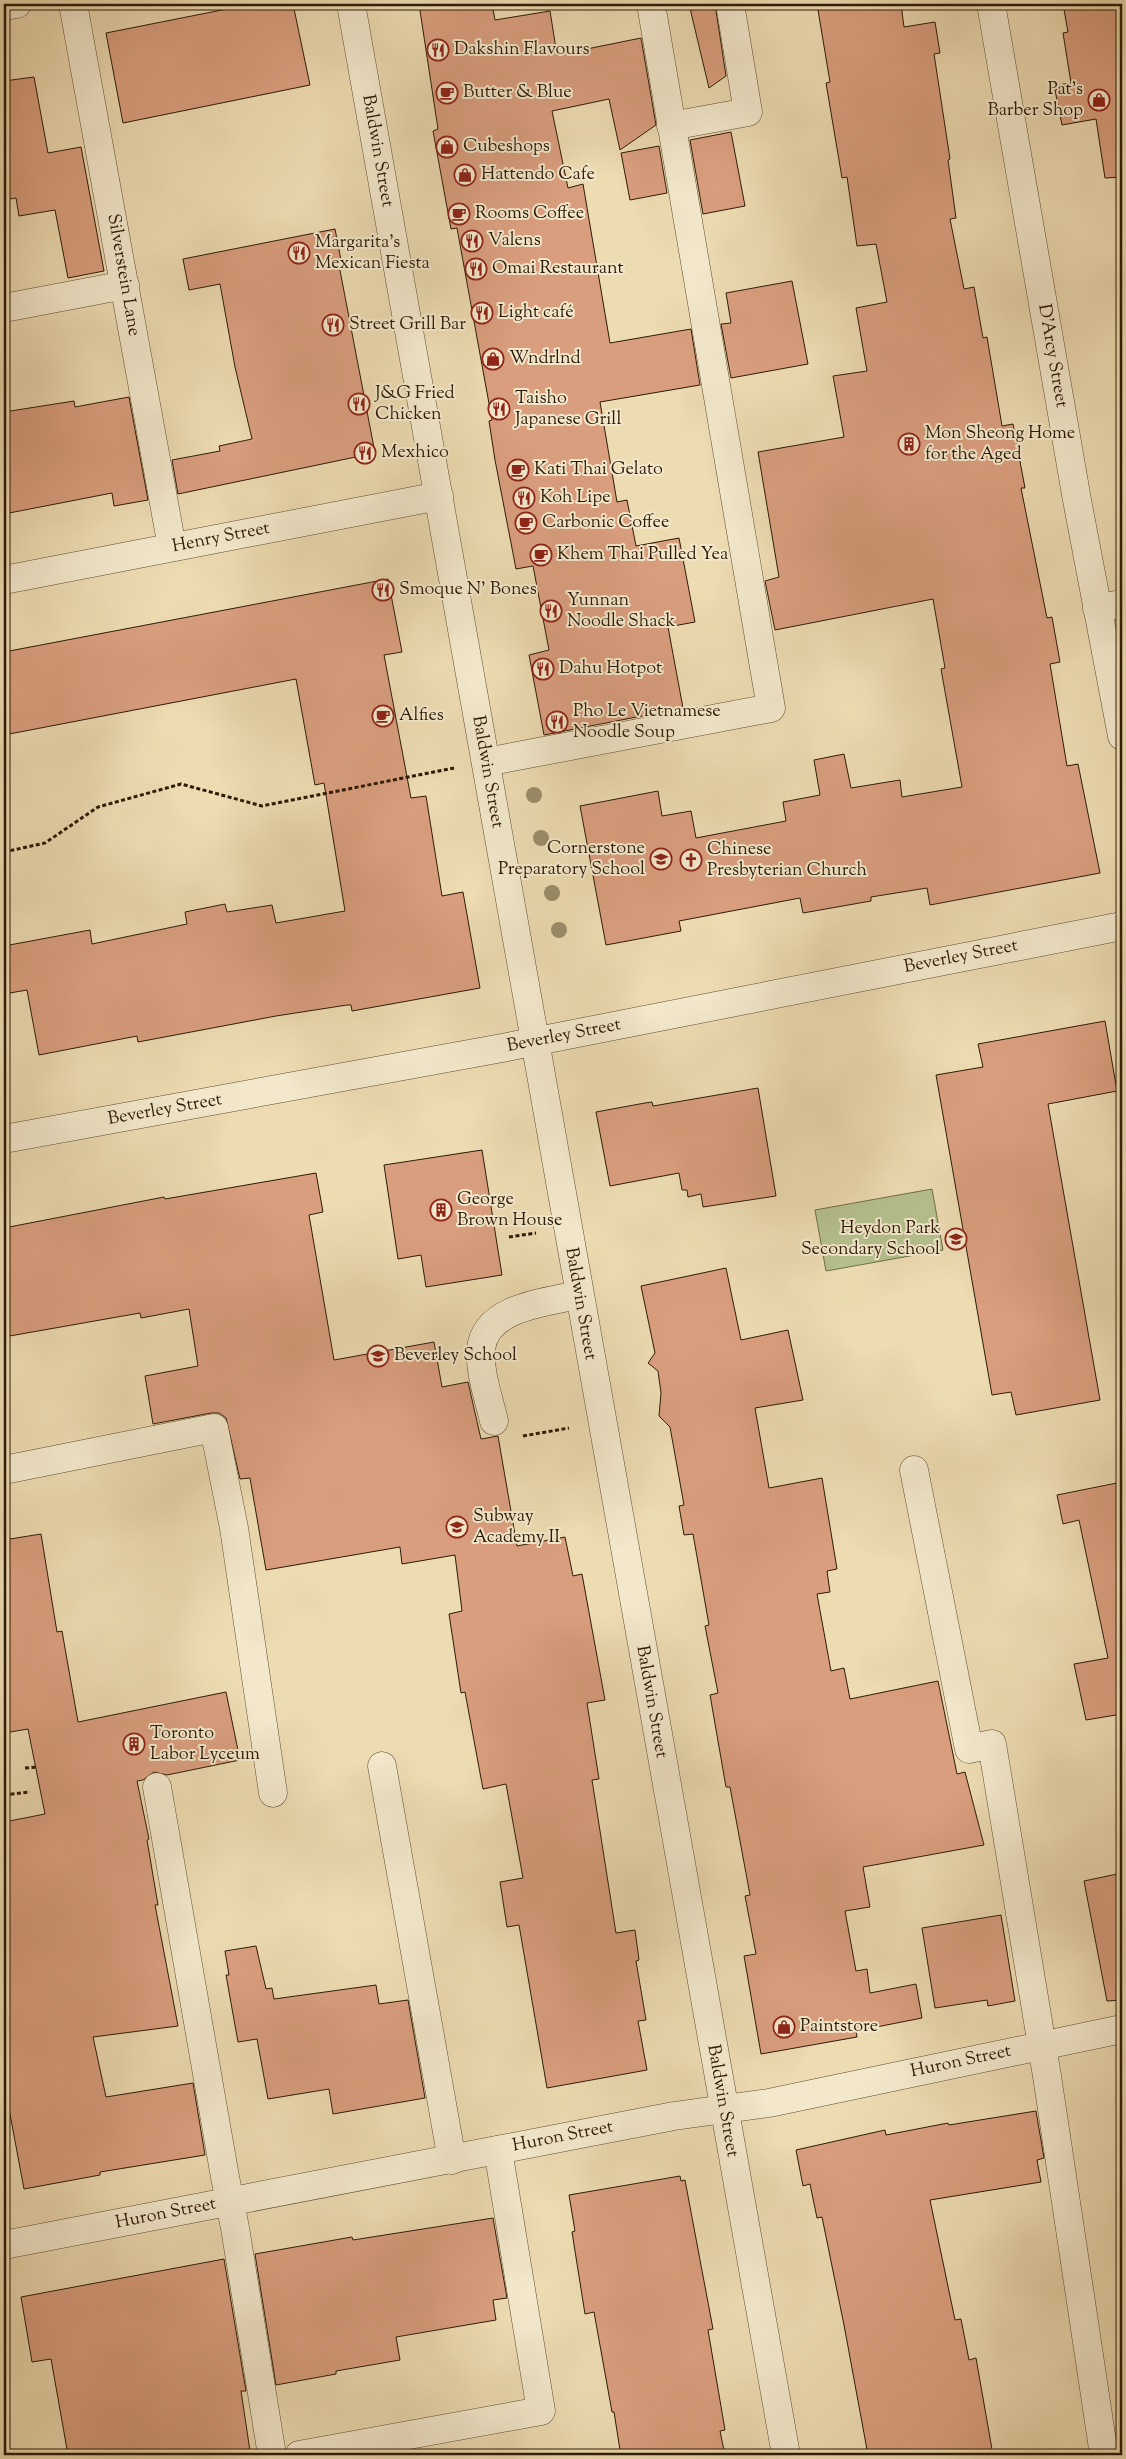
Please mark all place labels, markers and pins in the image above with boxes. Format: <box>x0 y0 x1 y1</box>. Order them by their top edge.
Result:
place label: Dakshin Flavours <box>454 37 590 63</box>
restaurant icon: Dakshin Flavours <box>426 38 450 62</box>
place label: Pat's Barber Shop <box>987 77 1083 124</box>
place label: Butter & Blue <box>463 80 572 106</box>
cafe icon: Butter & Blue <box>435 81 459 105</box>
shop icon: Pat's Barber Shop <box>1087 88 1111 112</box>
place label: Cubeshops <box>463 134 550 160</box>
shop icon: Cubeshops <box>435 135 459 159</box>
place label: Hattendo Cafe <box>481 162 595 188</box>
shop icon: Hattendo Cafe <box>453 163 477 187</box>
place label: Rooms Coffee <box>475 201 584 227</box>
cafe icon: Rooms Coffee <box>447 202 471 226</box>
place label: Valens <box>488 228 541 254</box>
restaurant icon: Valens <box>460 229 484 253</box>
place label: Margarita's Mexican Fiesta <box>315 230 430 277</box>
restaurant icon: Margarita's Mexican Fiesta <box>287 241 311 265</box>
place label: Omai Restaurant <box>492 256 624 282</box>
restaurant icon: Omai Restaurant <box>464 257 488 281</box>
place label: Light café <box>498 300 574 326</box>
restaurant icon: Light café <box>470 301 494 325</box>
place label: Street Grill Bar <box>349 312 466 338</box>
restaurant icon: Street Grill Bar <box>321 313 345 337</box>
place label: Wndrlnd <box>509 346 581 372</box>
shop icon: Wndrlnd <box>481 347 505 371</box>
place label: J&G Fried Chicken <box>374 381 455 428</box>
place label: Taisho Japanese Grill <box>514 386 621 433</box>
restaurant icon: J&G Fried Chicken <box>347 392 371 416</box>
restaurant icon: Taisho Japanese Grill <box>487 397 511 421</box>
place label: Mon Sheong Home for the Aged <box>925 421 1075 468</box>
building icon: Mon Sheong Home for the Aged <box>897 432 921 456</box>
place label: Mexhico <box>381 440 449 466</box>
restaurant icon: Mexhico <box>353 441 377 465</box>
place label: Kati Thai Gelato <box>534 457 663 483</box>
cafe icon: Kati Thai Gelato <box>506 458 530 482</box>
place label: Koh Lipe <box>540 485 611 511</box>
restaurant icon: Koh Lipe <box>512 486 536 510</box>
place label: Carbonic Coffee <box>542 510 669 536</box>
cafe icon: Carbonic Coffee <box>514 511 538 535</box>
place label: Khem Thai Pulled Yea <box>557 542 728 568</box>
cafe icon: Khem Thai Pulled Yea <box>529 543 553 567</box>
place label: Smoque N' Bones <box>399 577 537 603</box>
restaurant icon: Smoque N' Bones <box>371 578 395 602</box>
place label: Yunnan Noodle Shack <box>567 588 675 635</box>
restaurant icon: Yunnan Noodle Shack <box>539 599 563 623</box>
place label: Dahu Hotpot <box>559 656 662 682</box>
restaurant icon: Dahu Hotpot <box>531 657 555 681</box>
place label: Pho Le Vietnamese Noodle Soup <box>573 699 721 746</box>
place label: Alfies <box>399 703 444 729</box>
cafe icon: Alfies <box>371 704 395 728</box>
restaurant icon: Pho Le Vietnamese Noodle Soup <box>545 710 569 734</box>
place label: Cornerstone Preparatory School <box>498 836 645 883</box>
place label: Chinese Presbyterian Church <box>707 837 867 884</box>
school or university icon: Cornerstone Preparatory School <box>649 847 673 871</box>
church icon: Chinese Presbyterian Church <box>679 848 703 872</box>
place label: George Brown House <box>457 1187 562 1234</box>
building icon: George Brown House <box>429 1198 453 1222</box>
place label: Heydon Park Secondary School <box>801 1216 940 1263</box>
school or university icon: Heydon Park Secondary School <box>944 1227 968 1251</box>
place label: Beverley School <box>394 1343 517 1369</box>
school or university icon: Beverley School <box>366 1344 390 1368</box>
place label: Subway Academy II <box>473 1504 560 1551</box>
school or university icon: Subway Academy II <box>445 1515 469 1539</box>
place label: Toronto Labor Lyceum <box>150 1721 260 1768</box>
building icon: Toronto Labor Lyceum <box>122 1732 146 1756</box>
place label: Paintstore <box>800 2014 878 2040</box>
shop icon: Paintstore <box>772 2015 796 2039</box>

